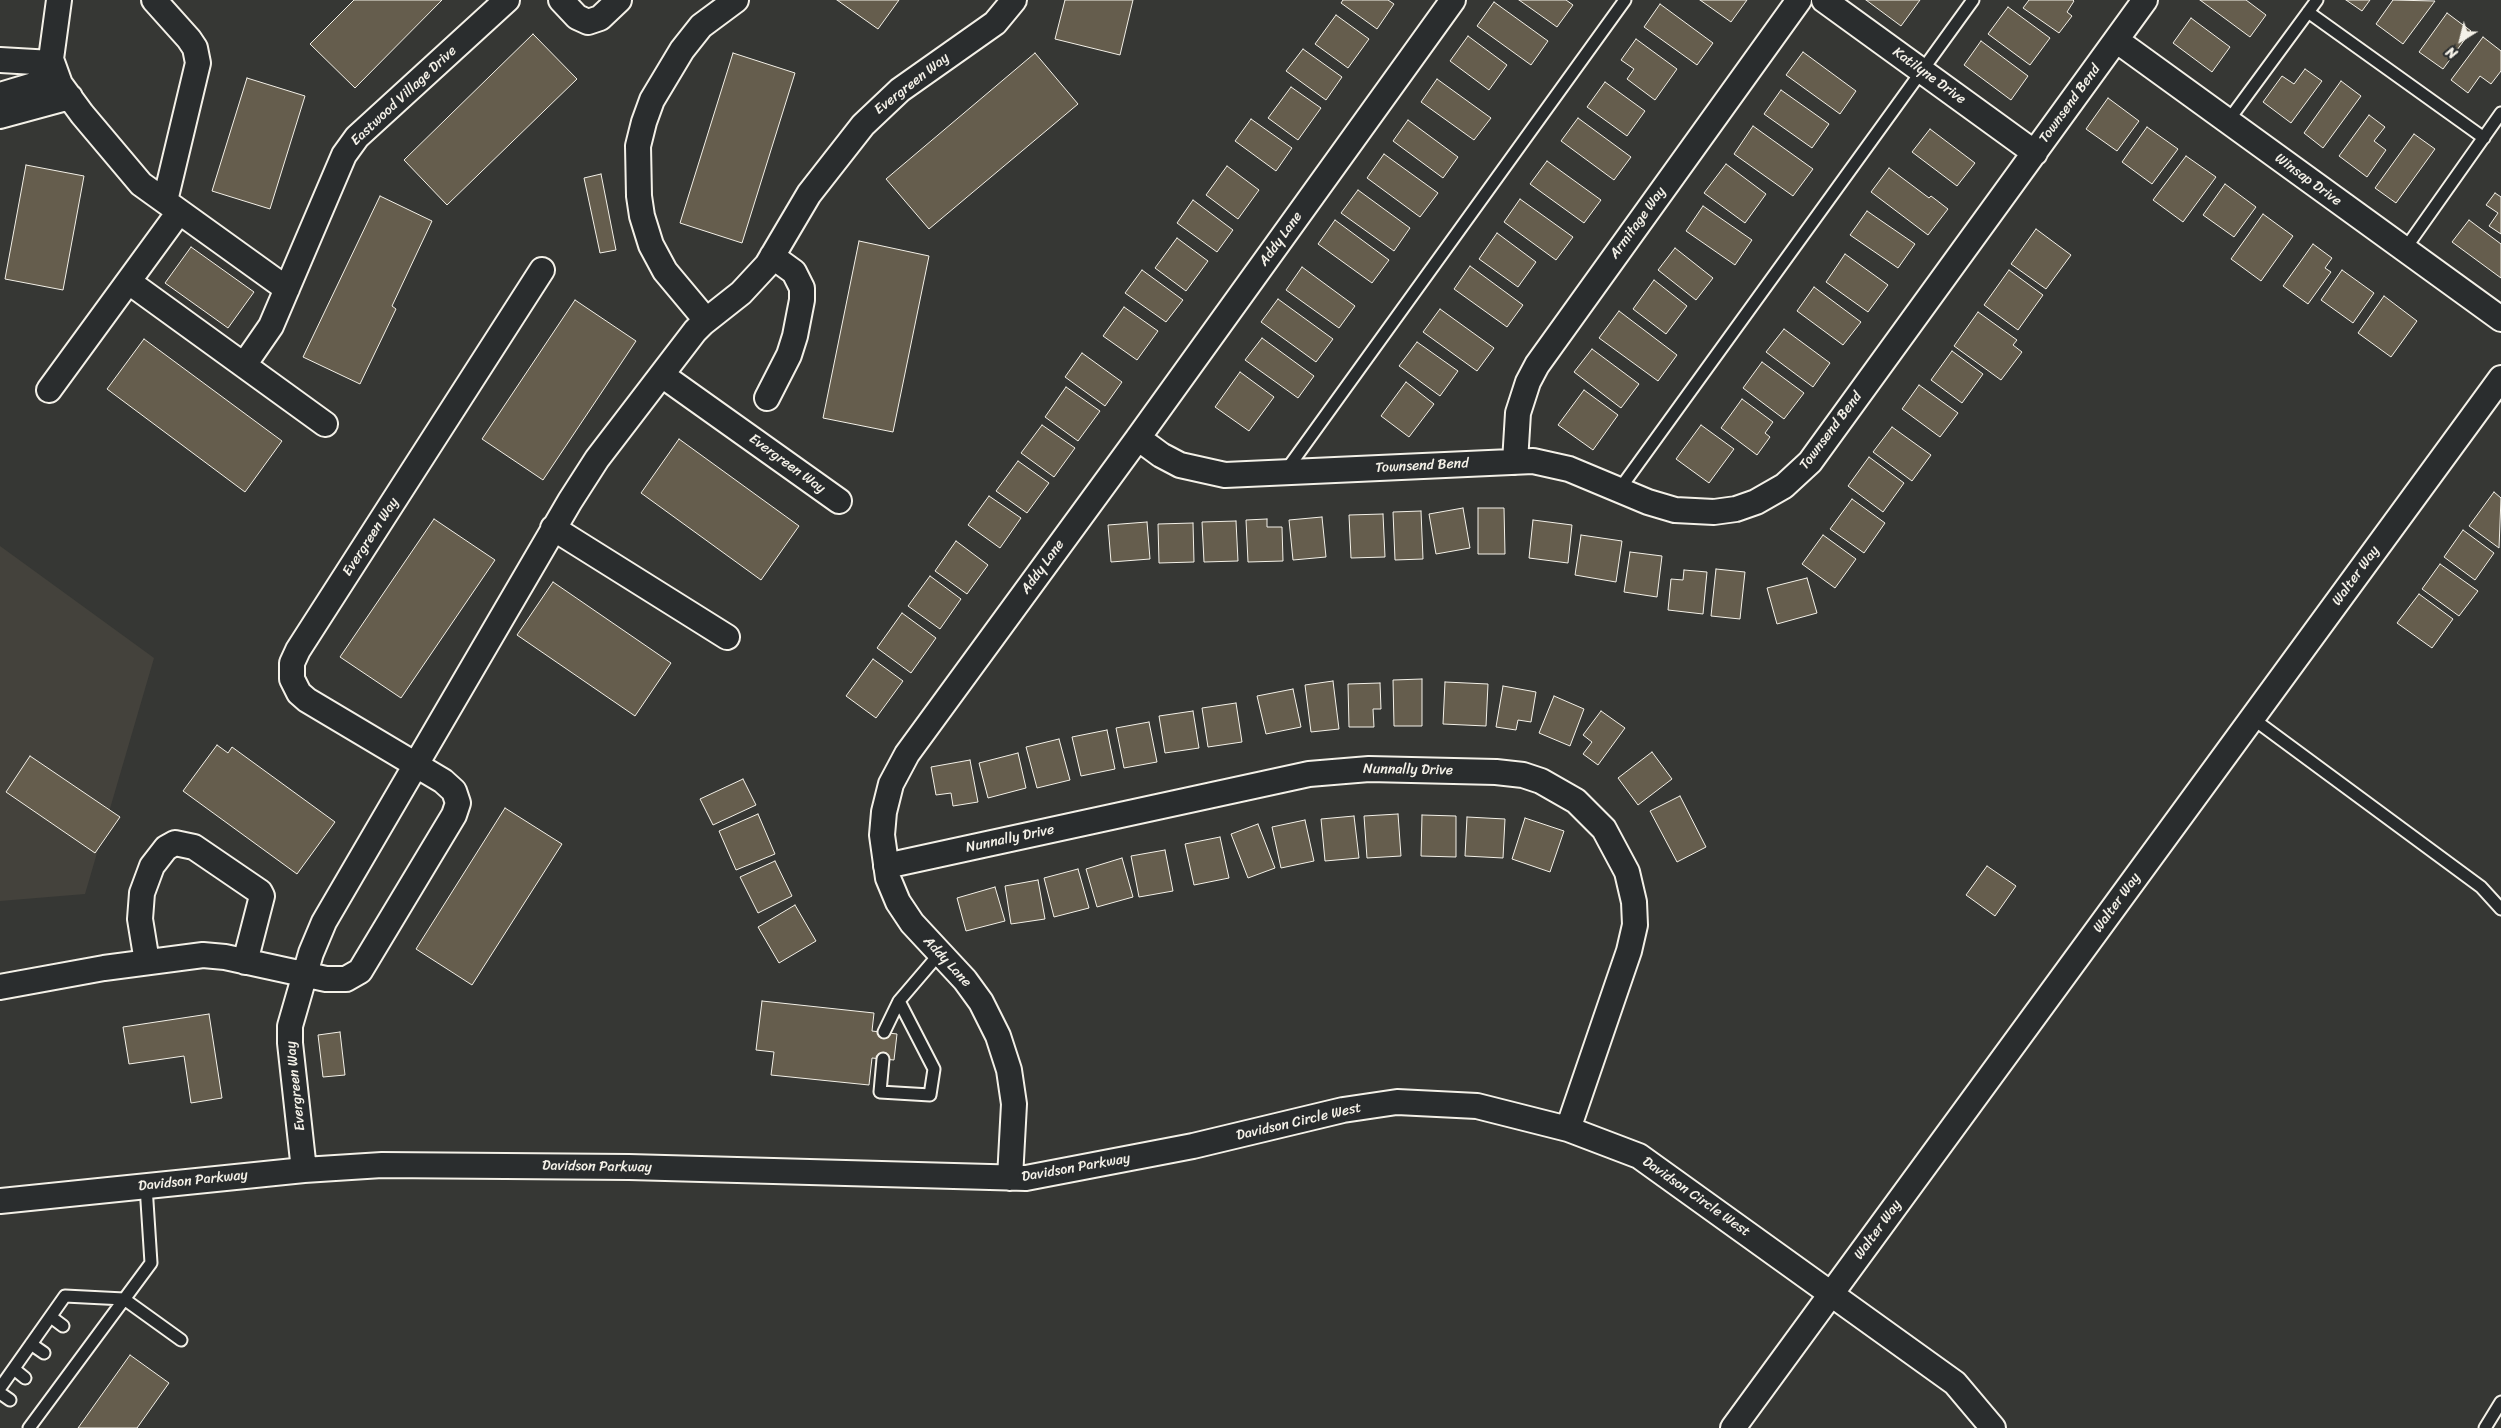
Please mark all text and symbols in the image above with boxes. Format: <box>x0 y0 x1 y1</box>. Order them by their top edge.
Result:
north arrow <box>2436 15 2486 65</box>
text: N <box>2441 40 2463 66</box>
street label: Eastwood Village Drive <box>348 43 460 149</box>
street label: Katilyne Drive <box>1889 44 1969 108</box>
street label: Evergreen Way <box>871 50 953 118</box>
street label: Townsend Bend <box>2036 61 2104 147</box>
street label: Winsap Drive <box>2271 150 2345 210</box>
street label: Armitage Way <box>1606 184 1670 262</box>
street label: Addy Lane <box>1256 209 1306 269</box>
street label: Townsend Bend <box>1796 389 1866 473</box>
street label: Evergreen Way <box>746 431 828 497</box>
street label: Townsend Bend <box>1375 455 1469 477</box>
street label: Evergreen Way <box>339 495 403 579</box>
street label: Addy Lane <box>1018 537 1068 597</box>
street label: Walter Way <box>2329 543 2383 609</box>
street label: Nunnally Drive <box>1363 761 1453 779</box>
street label: Nunnally Drive <box>964 821 1056 857</box>
street label: Walter Way <box>2090 870 2144 936</box>
street label: Addy Lane <box>919 933 975 991</box>
street label: Evergreen Way <box>283 1040 309 1132</box>
street label: Davidson Circle West <box>1235 1099 1363 1145</box>
street label: Davidson Parkway <box>1021 1150 1131 1186</box>
street label: Davidson Circle West <box>1639 1153 1753 1241</box>
street label: Davidson Parkway <box>542 1158 652 1176</box>
street label: Davidson Parkway <box>138 1167 248 1195</box>
street label: Walter Way <box>1851 1197 1905 1263</box>

